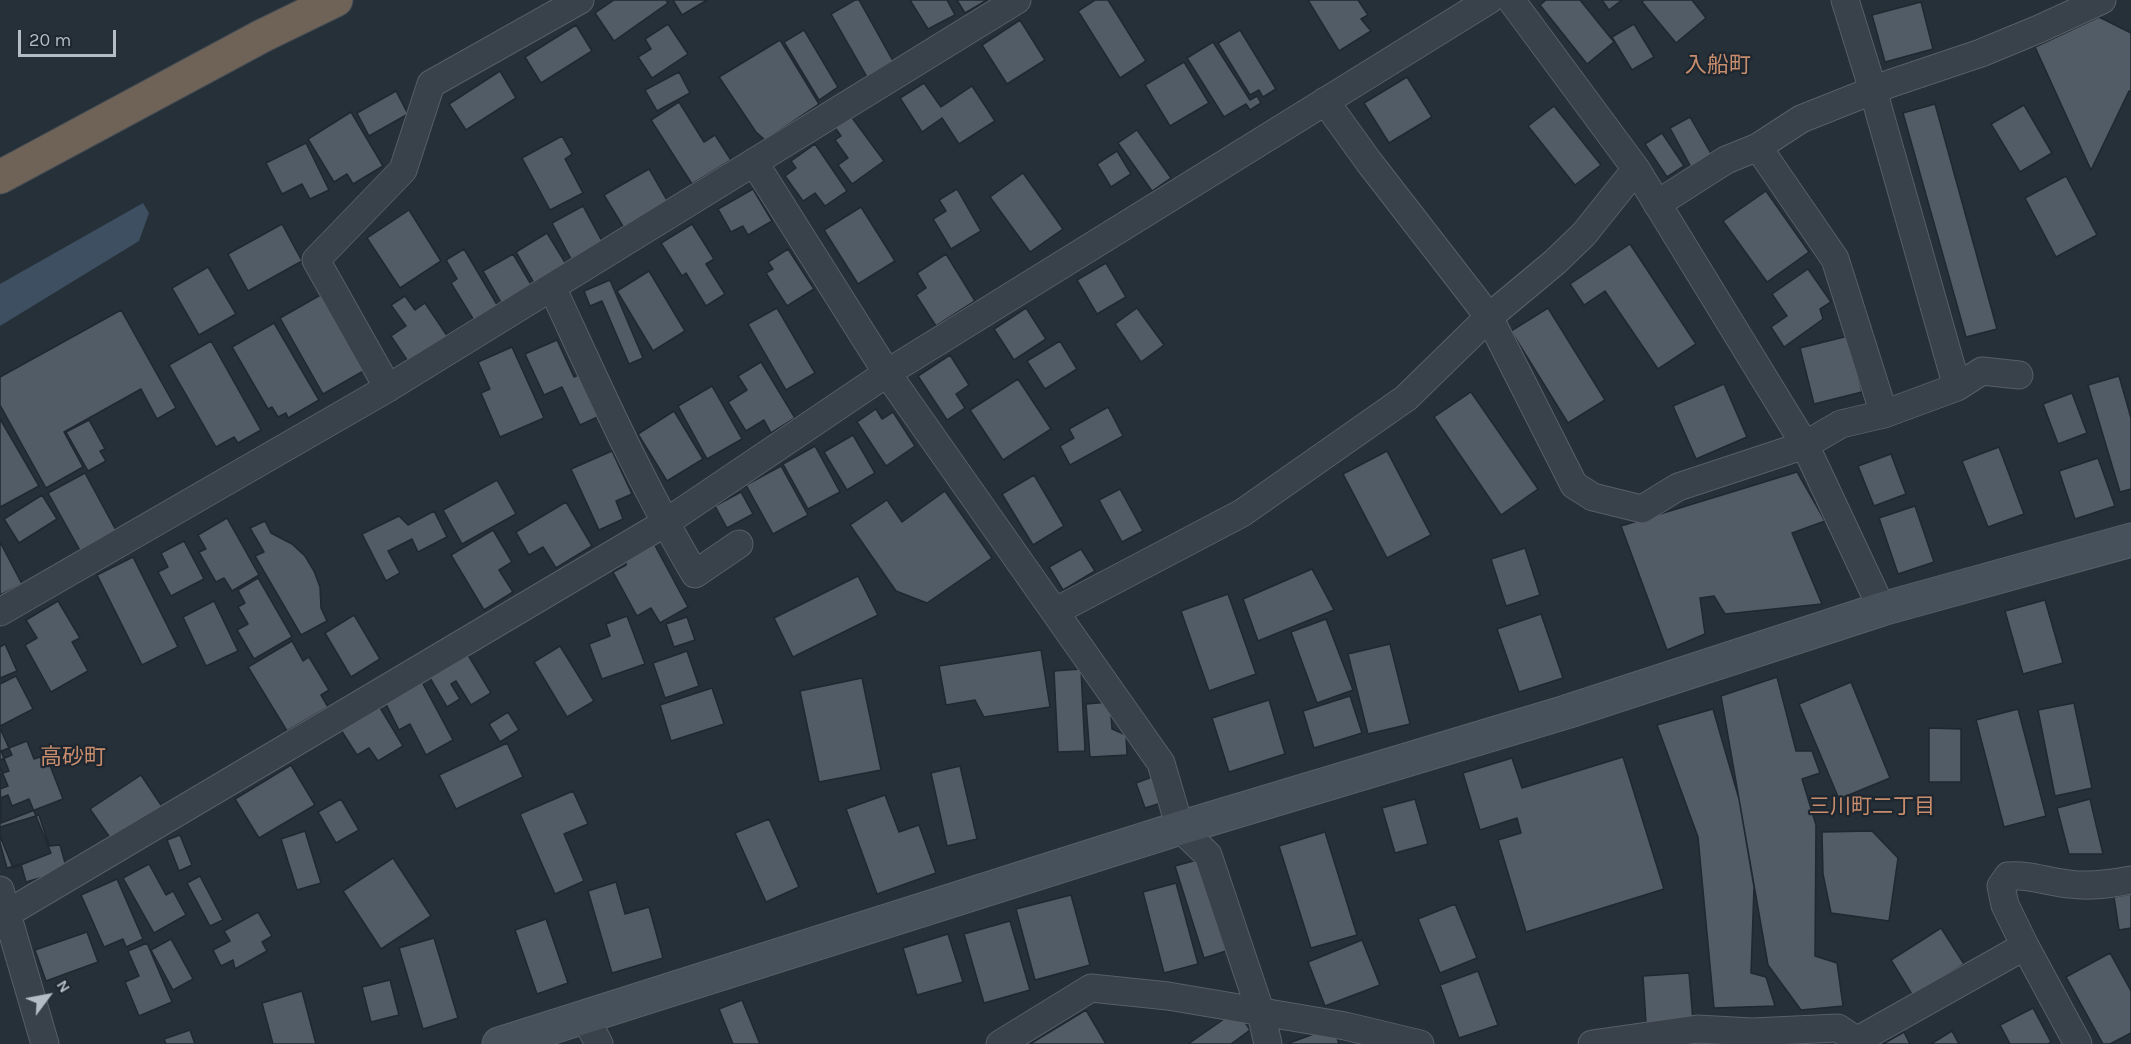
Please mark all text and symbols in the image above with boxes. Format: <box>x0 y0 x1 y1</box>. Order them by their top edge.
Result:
scale bar <box>21 18 118 56</box>
text: 20 m <box>29 29 71 51</box>
district label: 入船町 <box>1685 53 1751 79</box>
district label: 高砂町 <box>40 745 106 771</box>
district label: 三川町二丁目 <box>1809 794 1935 820</box>
north arrow <box>18 966 78 1026</box>
text: N <box>53 976 75 996</box>

